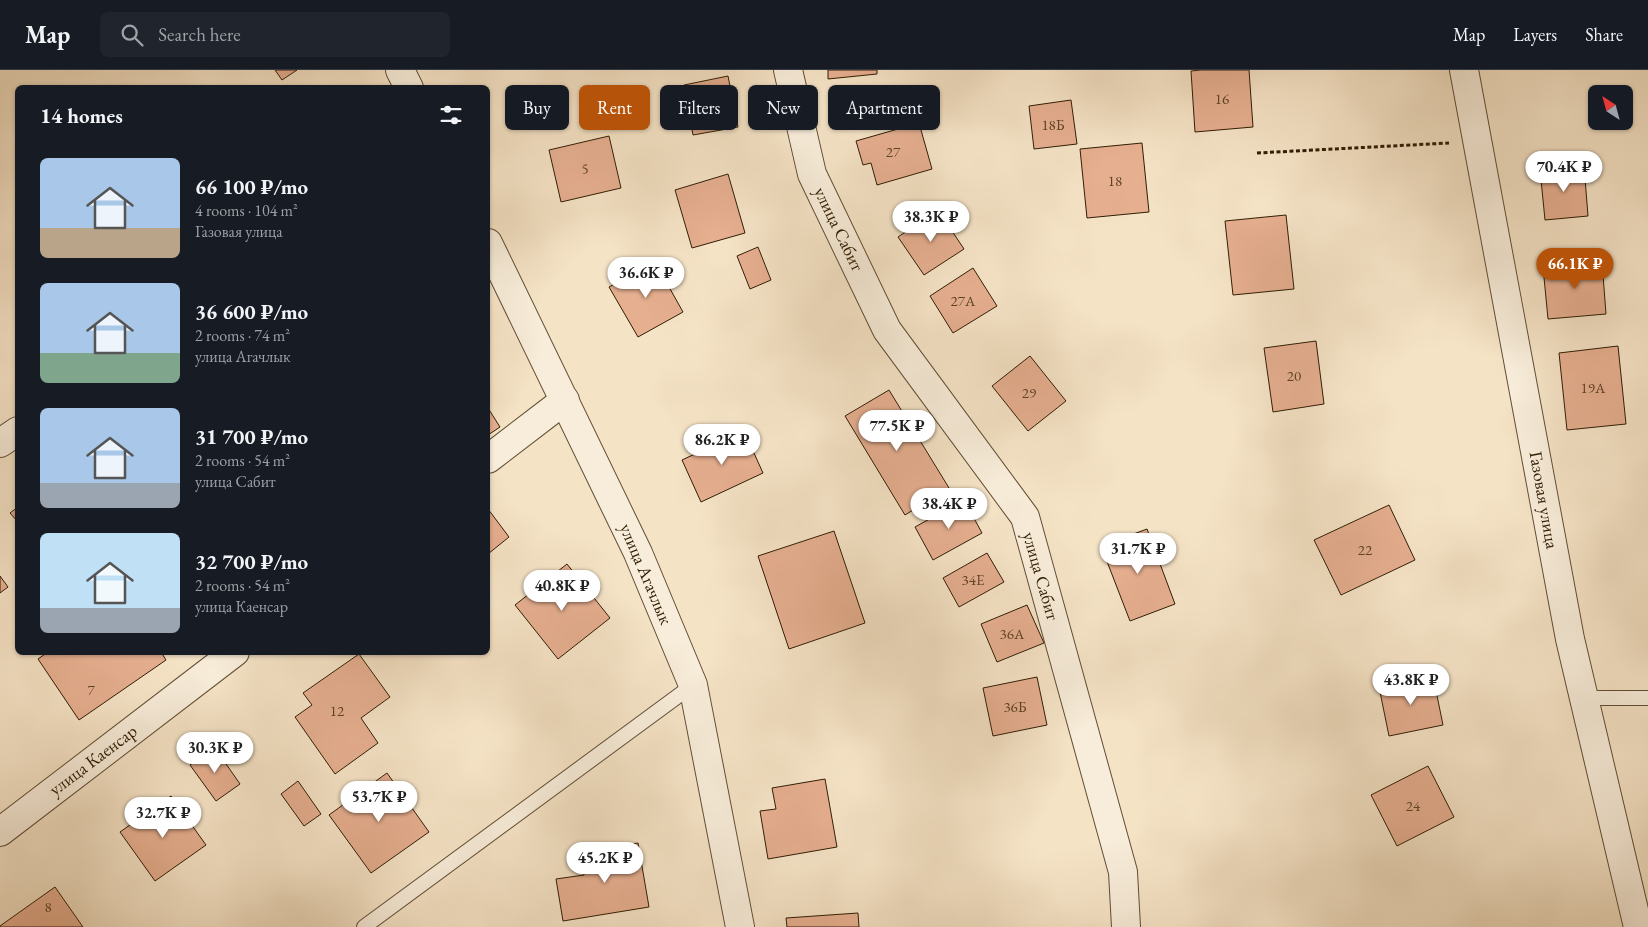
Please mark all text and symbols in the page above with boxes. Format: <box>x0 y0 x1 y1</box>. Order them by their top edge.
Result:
search box <box>100 12 450 57</box>
text: Map <box>25 19 70 50</box>
icon: search <box>118 21 146 49</box>
text: Search here <box>158 22 241 47</box>
text: Map <box>1453 23 1485 46</box>
text: Layers <box>1513 23 1557 46</box>
text: Share <box>1585 23 1623 46</box>
chip: Buy <box>505 85 569 130</box>
chip: Rent <box>579 85 650 130</box>
chip: Filters <box>660 85 738 130</box>
chip: New <box>748 85 818 130</box>
chip: Apartment <box>828 85 940 130</box>
north arrow <box>1588 85 1632 130</box>
map controls <box>1588 85 1633 130</box>
house number: 16 <box>1215 89 1229 108</box>
icon: filters <box>437 101 465 129</box>
text: 14 homes <box>40 102 123 129</box>
house number: 18Б <box>1041 115 1065 134</box>
house number: 27 <box>886 142 901 161</box>
pin: 70.4K ₽ <box>1518 150 1610 193</box>
text: 70.4K ₽ <box>1536 156 1592 177</box>
house number: 5 <box>581 159 589 178</box>
house number: 18 <box>1108 171 1122 190</box>
text: 66 100 ₽/mo <box>195 173 308 200</box>
icon: home <box>80 178 140 238</box>
street label: улица Сабит <box>809 183 870 275</box>
text: 4 rooms · 104 m² <box>195 200 298 221</box>
pin: 38.3K ₽ <box>885 200 977 243</box>
text: 38.3K ₽ <box>903 206 959 227</box>
text: Газовая улица <box>195 221 283 242</box>
pin: 66.1K ₽ <box>1529 248 1621 290</box>
text: 66.1K ₽ <box>1547 253 1603 274</box>
pin: 36.6K ₽ <box>600 256 692 299</box>
text: 36.6K ₽ <box>618 262 674 283</box>
house number: 27А <box>951 291 976 310</box>
text: 36 600 ₽/mo <box>195 298 308 325</box>
icon: home <box>80 303 140 363</box>
text: 2 rooms · 74 m² <box>195 325 290 346</box>
text: улица Агачлык <box>195 346 291 367</box>
house number: 20 <box>1287 366 1301 385</box>
house number: 19А <box>1581 378 1606 397</box>
house number: 29 <box>1022 383 1036 402</box>
pin: 77.5K ₽ <box>851 410 943 452</box>
text: 77.5K ₽ <box>869 415 925 436</box>
text: 31 700 ₽/mo <box>195 423 308 450</box>
pin: 86.2K ₽ <box>676 424 768 466</box>
icon: home <box>80 428 140 488</box>
text: 86.2K ₽ <box>694 429 750 450</box>
street label: Газовая улица <box>1525 449 1565 551</box>
text: 2 rooms · 54 m² <box>195 450 290 471</box>
text: улица Сабит <box>195 471 276 492</box>
pin: 38.4K ₽ <box>903 488 995 530</box>
text: 38.4K ₽ <box>921 493 977 514</box>
street label: улица Агачлык <box>615 520 678 628</box>
street label: улица Сабит <box>1018 529 1065 623</box>
pin: 31.7K ₽ <box>1092 532 1184 575</box>
text: 31.7K ₽ <box>1110 538 1166 559</box>
house number: 22 <box>1358 540 1373 559</box>
text: 32 700 ₽/mo <box>195 548 308 575</box>
icon: home <box>80 553 140 613</box>
pin: 40.8K ₽ <box>516 570 608 612</box>
house number: 34Е <box>962 570 985 589</box>
text: 2 rooms · 54 m² <box>195 575 290 596</box>
text: 40.8K ₽ <box>534 575 590 596</box>
text: улица Каенсар <box>195 596 288 617</box>
house number: 36А <box>1000 624 1025 643</box>
pin: 43.8K ₽ <box>1365 664 1457 706</box>
text: 43.8K ₽ <box>1383 669 1439 690</box>
house number: 7 <box>87 680 95 699</box>
house number: 36Б <box>1003 697 1027 716</box>
house number: 12 <box>330 701 345 720</box>
street label: улица Каенсар <box>44 719 141 800</box>
pin: 30.3K ₽ <box>169 732 261 774</box>
text: 30.3K ₽ <box>187 737 243 758</box>
pin: 53.7K ₽ <box>333 780 425 823</box>
text: 53.7K ₽ <box>351 786 407 807</box>
pin: 32.7K ₽ <box>117 796 209 839</box>
house number: 24 <box>1406 796 1421 815</box>
text: 32.7K ₽ <box>135 802 191 823</box>
pin: 45.2K ₽ <box>559 842 651 884</box>
text: 45.2K ₽ <box>577 847 633 868</box>
house number: 8 <box>44 897 52 916</box>

